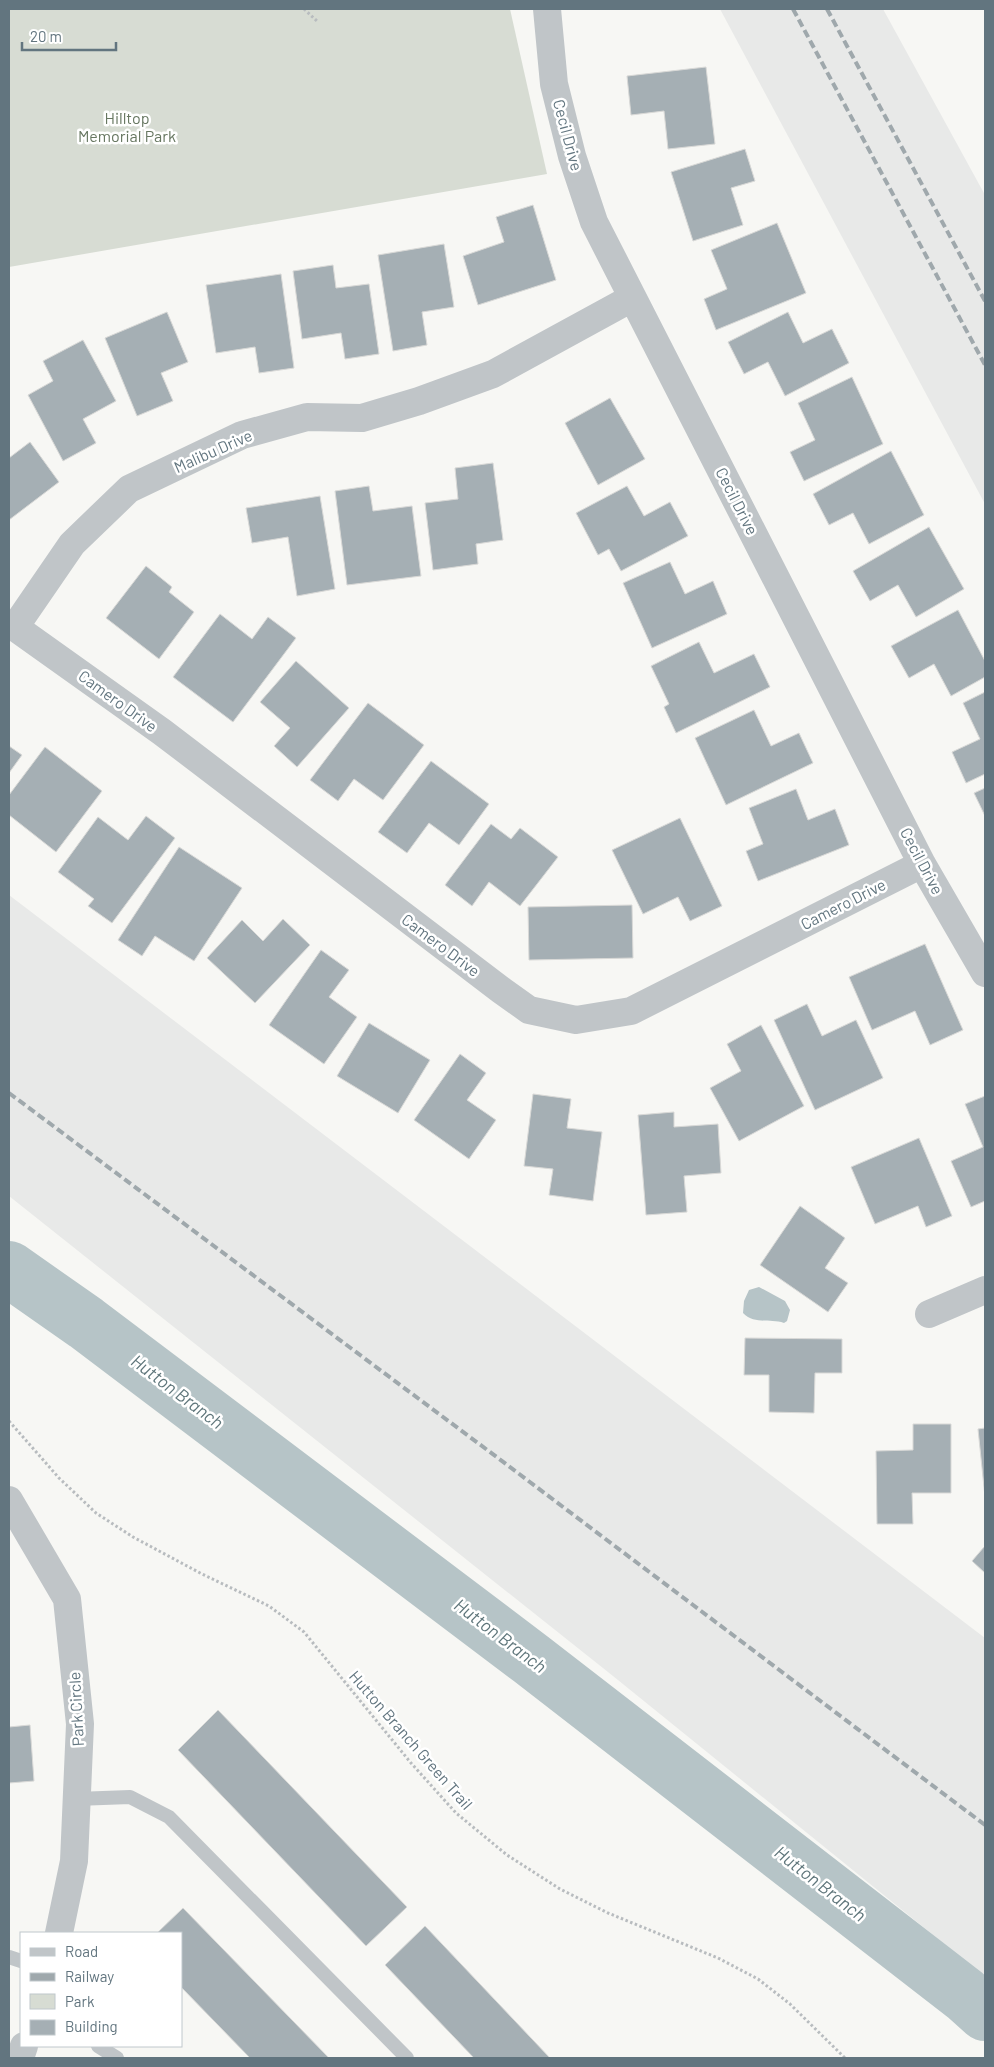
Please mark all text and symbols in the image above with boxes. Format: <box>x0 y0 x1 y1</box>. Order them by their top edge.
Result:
scale bar <box>22 20 116 52</box>
text: 20 m <box>30 27 62 45</box>
street label: Cecil Drive <box>550 97 587 173</box>
park label: Hilltop Memorial Park <box>78 108 176 145</box>
street label: Malibu Drive <box>171 425 255 476</box>
street label: Cecil Drive <box>712 464 763 538</box>
street label: Camero Drive <box>75 666 161 736</box>
street label: Cecil Drive <box>897 824 948 898</box>
street label: Camero Drive <box>797 874 888 933</box>
street label: Camero Drive <box>399 909 484 980</box>
water label: Hutton Branch <box>127 1349 228 1433</box>
water label: Hutton Branch <box>450 1593 551 1677</box>
street label: Hutton Branch Green Trail <box>346 1666 477 1813</box>
street label: Park Circle <box>64 1671 87 1747</box>
water label: Hutton Branch <box>770 1841 871 1926</box>
legend <box>20 1932 182 2047</box>
text: Road <box>65 1942 98 1960</box>
text: Railway <box>65 1967 114 1985</box>
text: Park <box>65 1992 95 2010</box>
text: Building <box>65 2017 118 2035</box>

